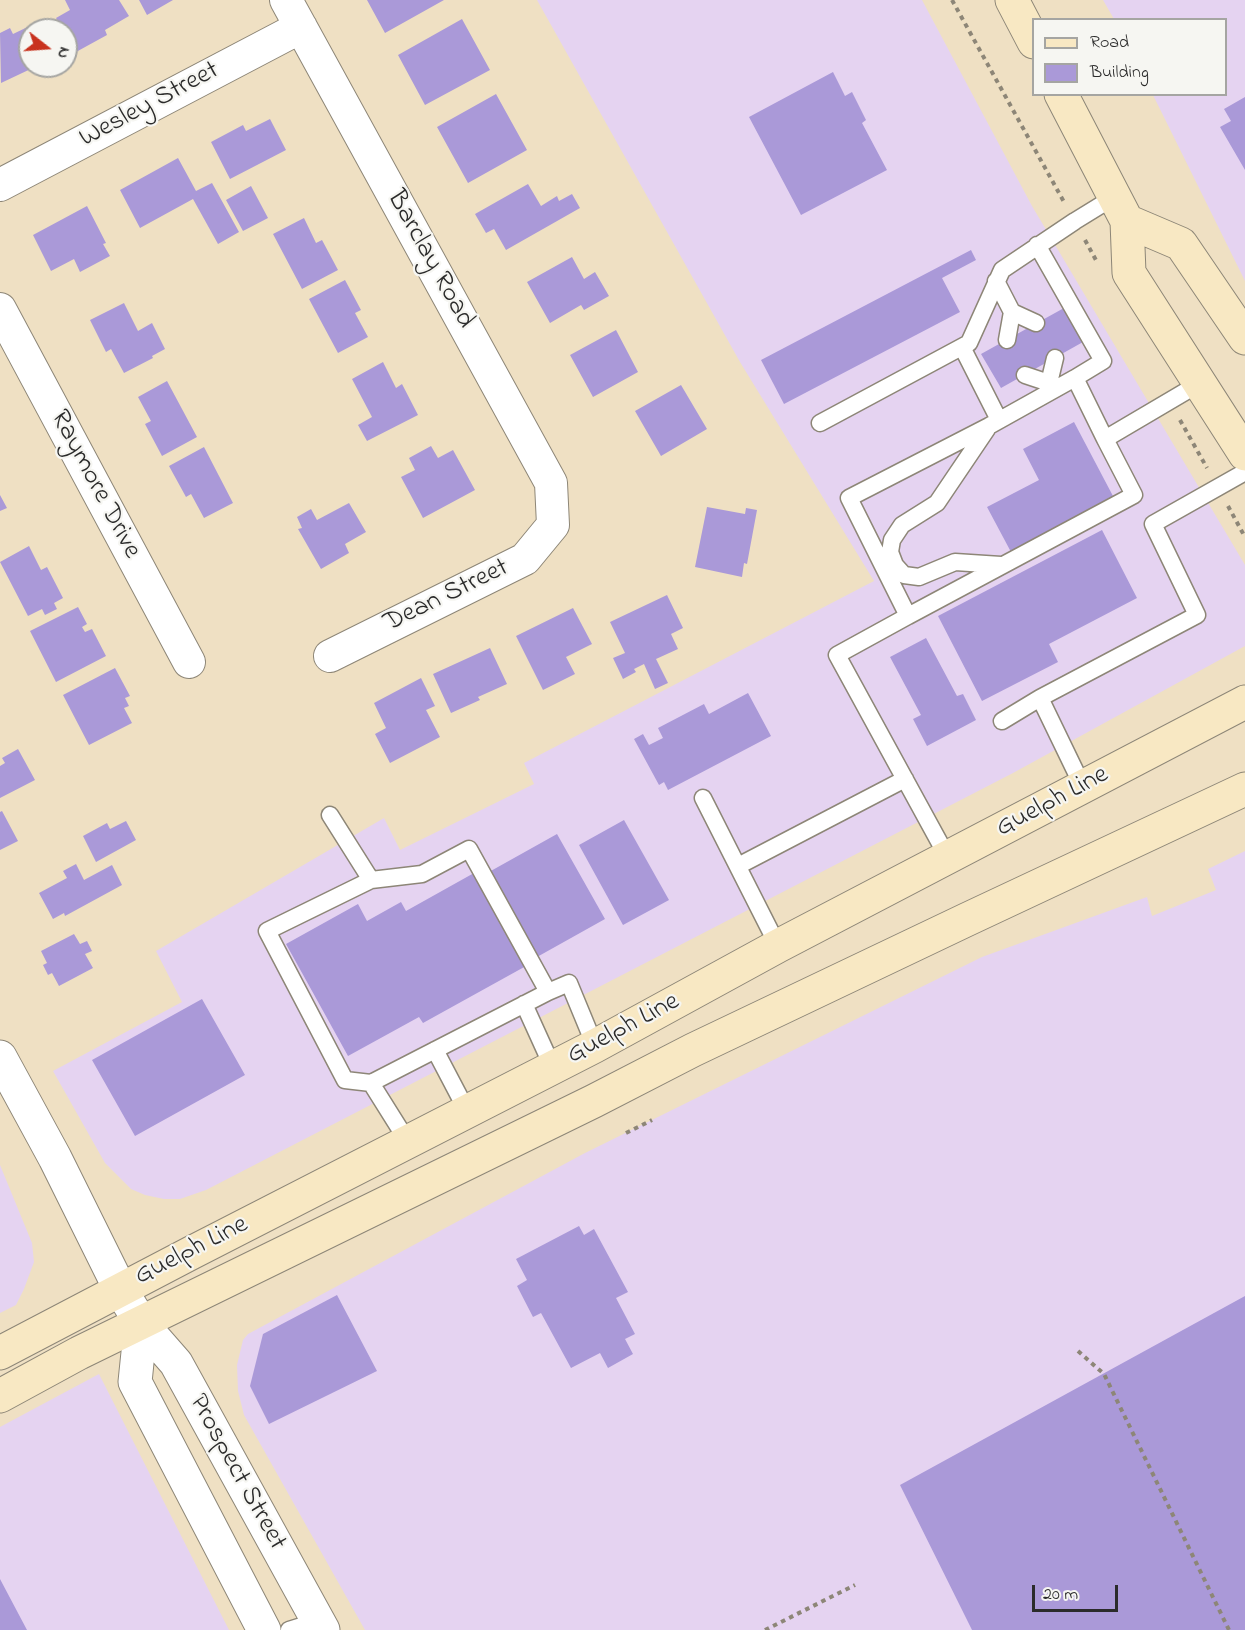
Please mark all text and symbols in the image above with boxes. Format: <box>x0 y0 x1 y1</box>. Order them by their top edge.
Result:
north arrow <box>18 18 78 78</box>
legend <box>1032 18 1227 96</box>
text: Road <box>1090 30 1129 56</box>
text: N <box>50 44 76 61</box>
street label: Wesley Street <box>75 56 225 156</box>
text: Building <box>1090 60 1149 86</box>
street label: Barclay Road <box>378 185 480 335</box>
street label: Raymore Drive <box>41 405 147 565</box>
street label: Dean Street <box>379 553 515 641</box>
street label: Guelph Line <box>991 760 1115 846</box>
street label: Guelph Line <box>562 987 686 1073</box>
street label: Guelph Line <box>130 1210 254 1294</box>
street label: Prospect Street <box>180 1390 292 1556</box>
scale bar <box>1035 1573 1120 1611</box>
text: 20 m <box>1043 1582 1078 1608</box>

